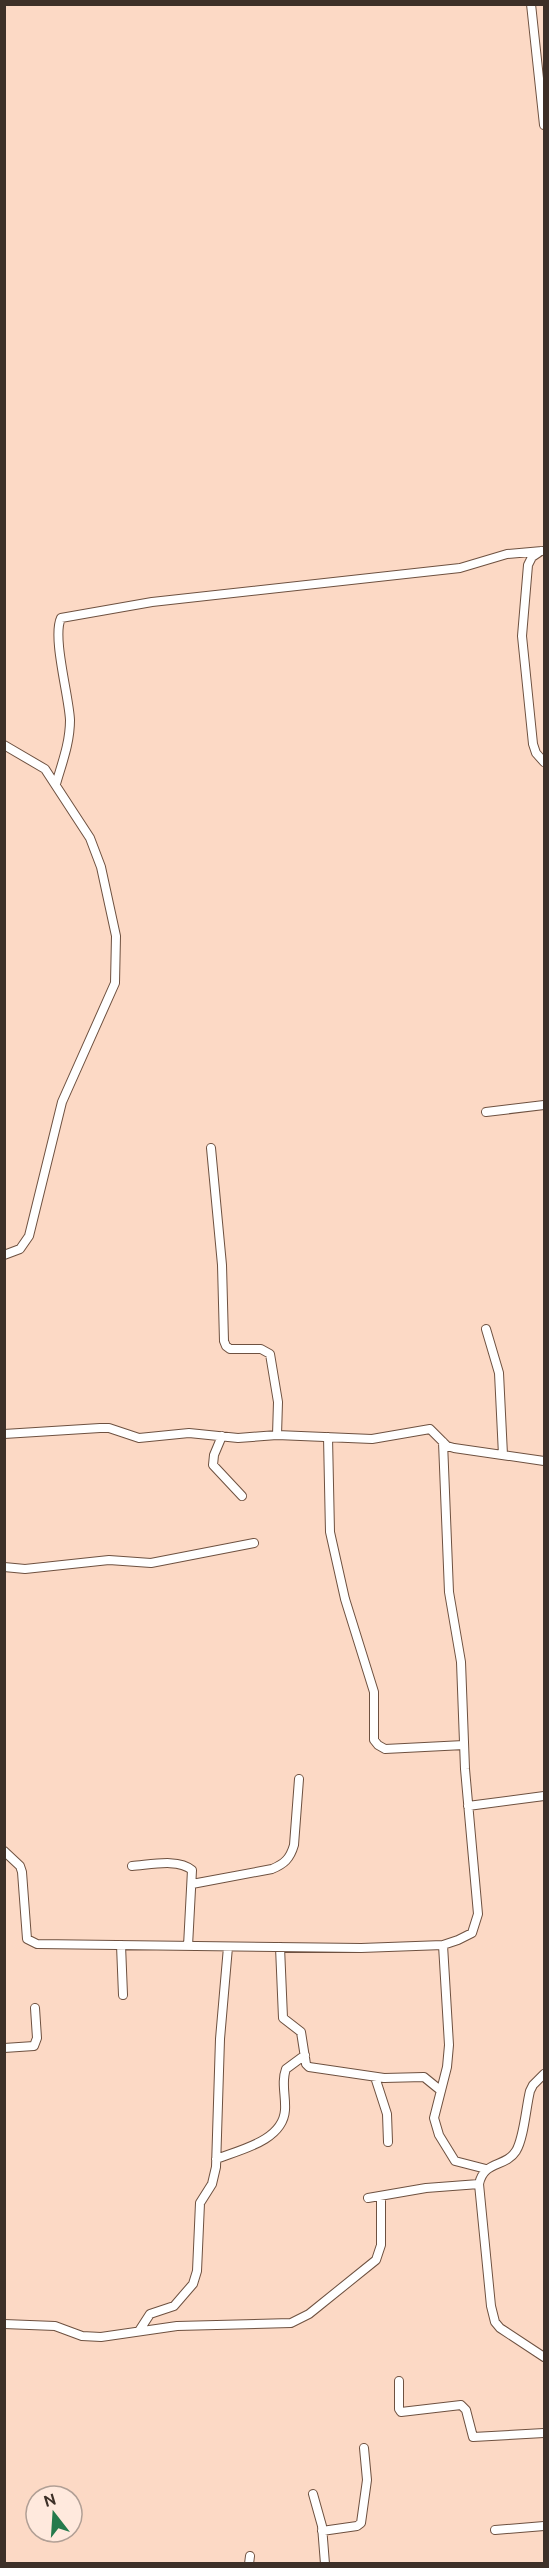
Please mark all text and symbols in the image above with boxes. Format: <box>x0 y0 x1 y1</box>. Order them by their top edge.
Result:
north arrow <box>24 2484 84 2544</box>
text: N <box>41 2489 58 2510</box>

